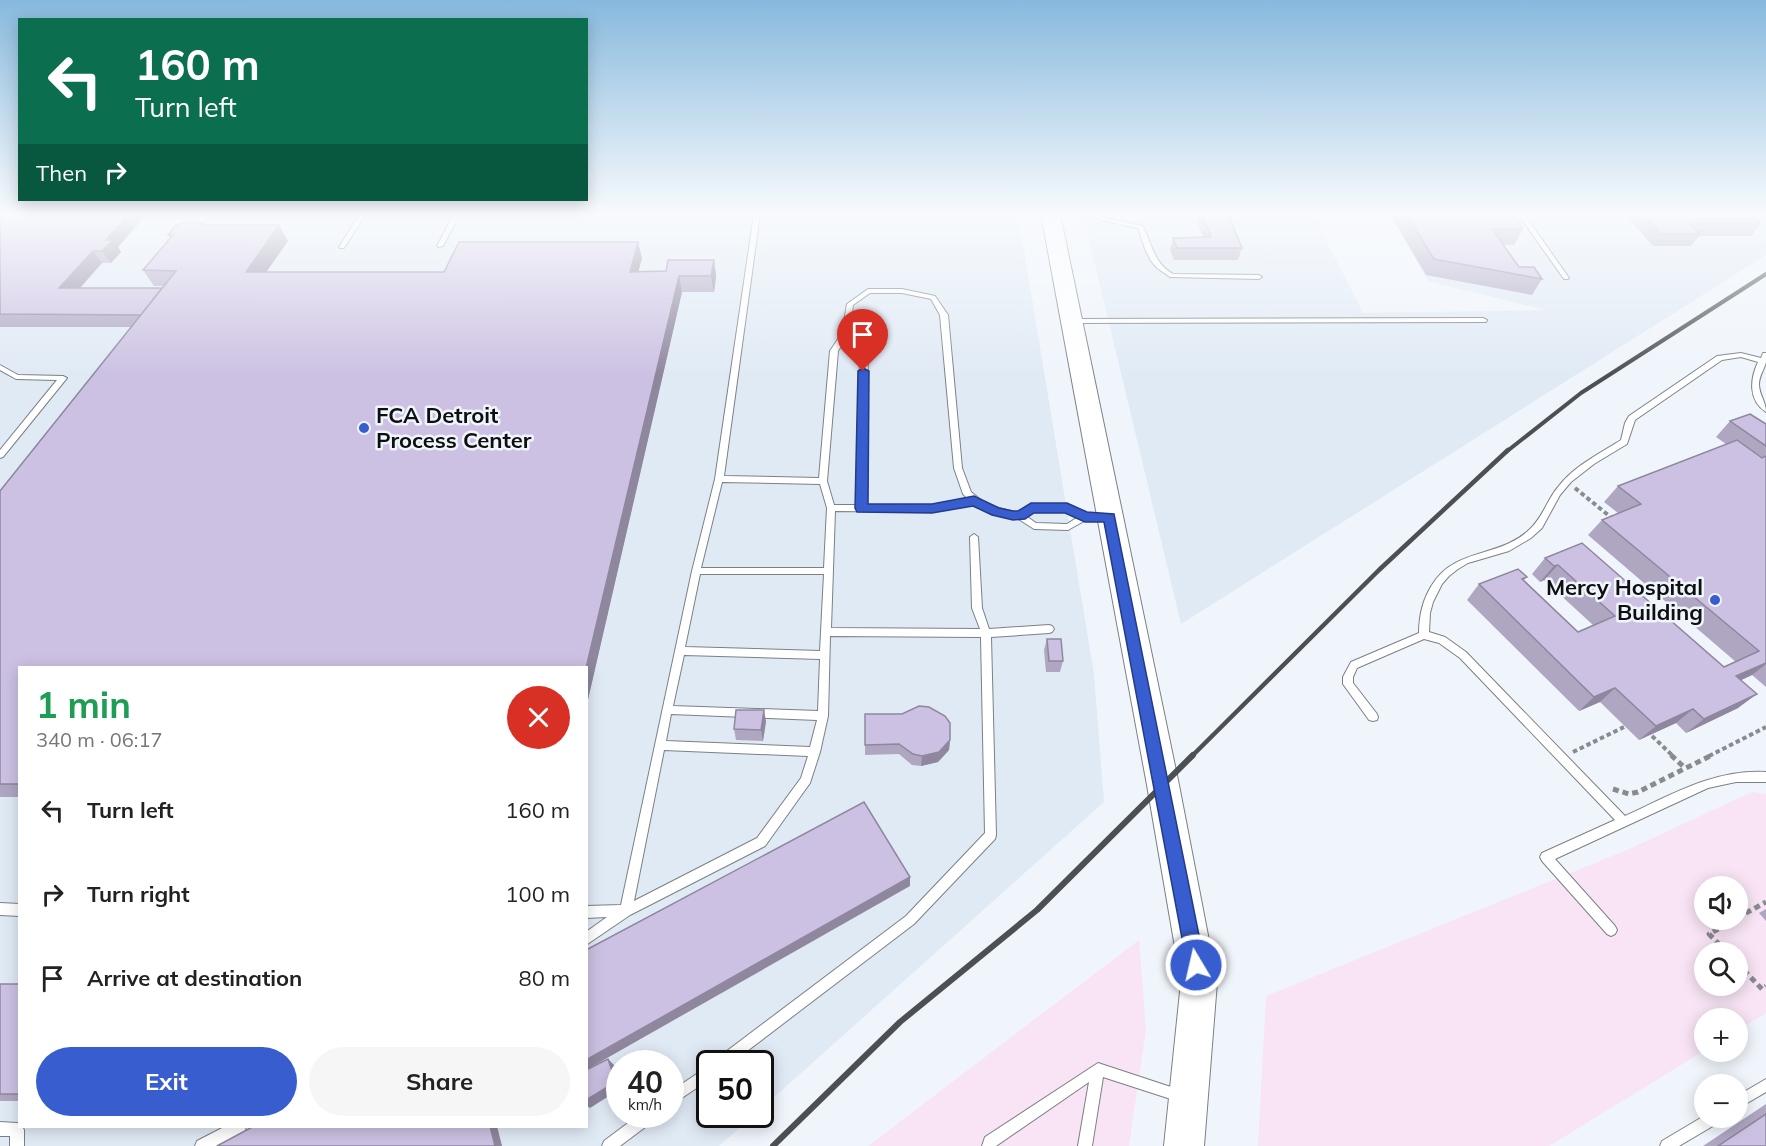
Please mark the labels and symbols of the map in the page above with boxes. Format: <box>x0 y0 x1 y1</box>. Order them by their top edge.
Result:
pin <box>837 309 888 371</box>
place label: FCA Detroit Process Center <box>376 401 532 454</box>
marker: FCA Detroit Process Center <box>357 421 371 435</box>
place label: Mercy Hospital Building <box>1546 573 1703 626</box>
marker: Mercy Hospital Building <box>1708 593 1722 607</box>
position arrow <box>1164 933 1228 997</box>
speed limit sign: 50 <box>696 1050 774 1128</box>

